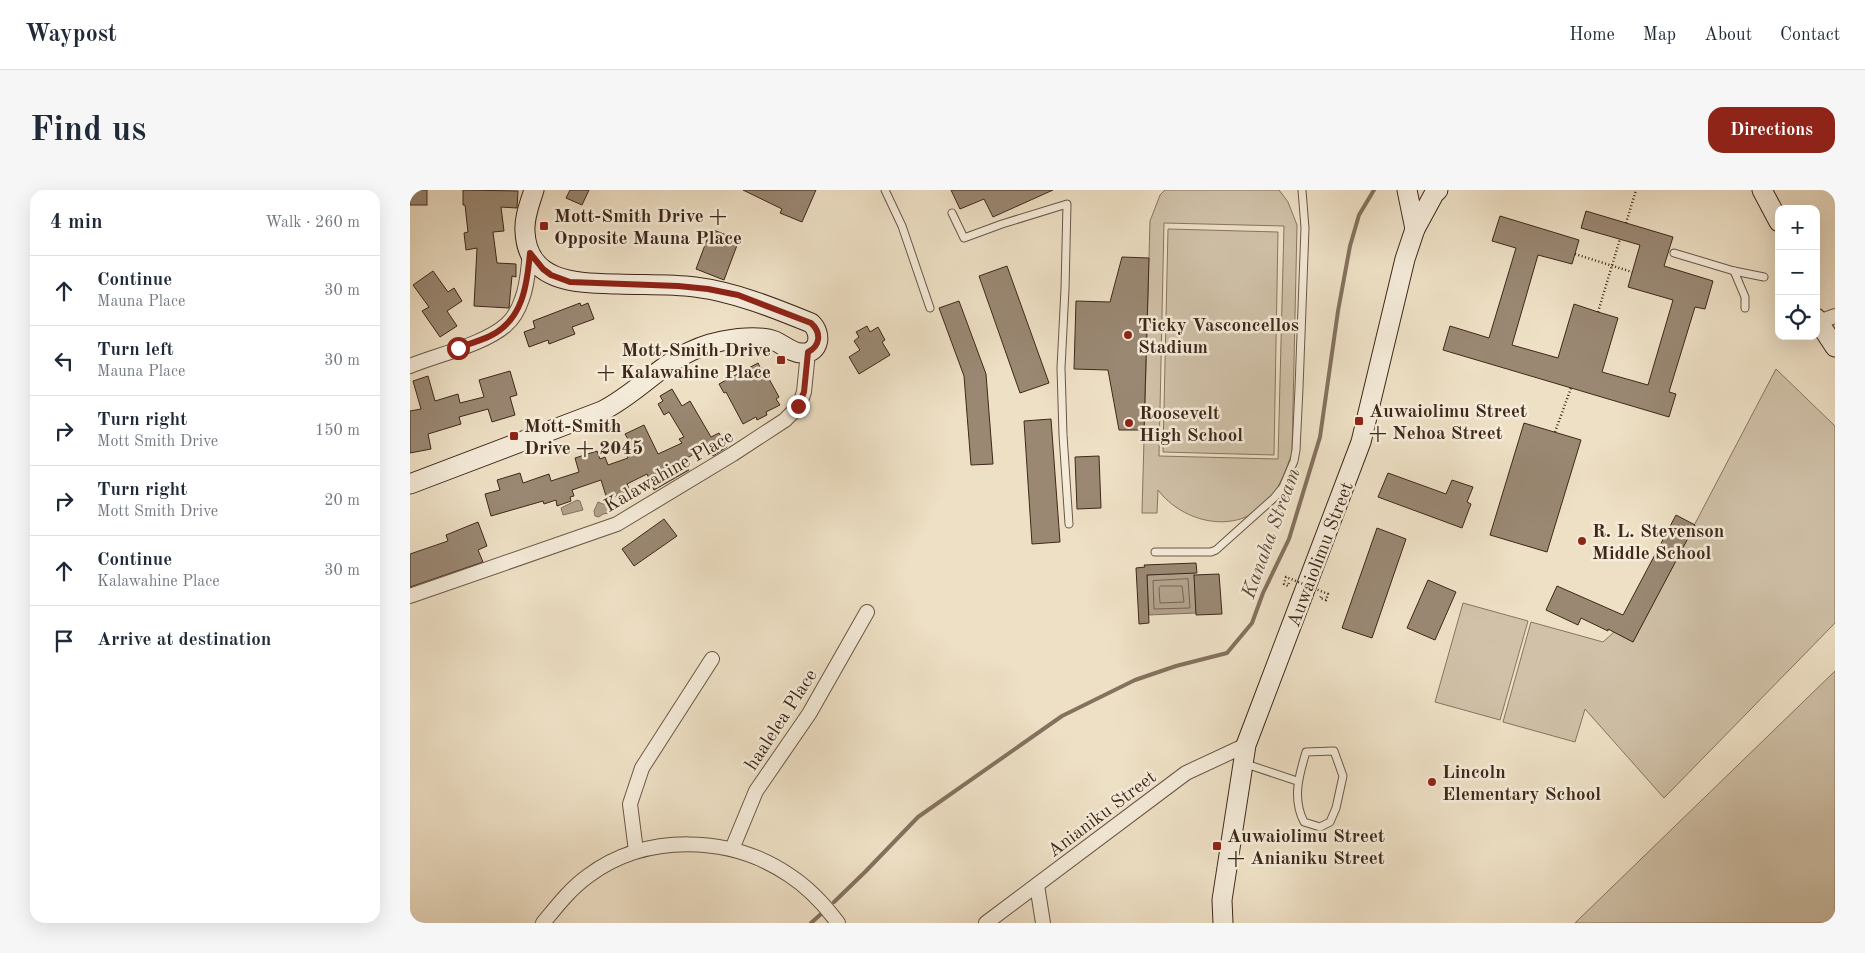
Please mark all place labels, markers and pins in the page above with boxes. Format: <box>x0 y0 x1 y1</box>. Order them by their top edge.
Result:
place label: Mott-Smith Drive + Opposite Mauna Place <box>554 208 742 249</box>
marker: Mott-Smith Drive + Opposite Mauna Place <box>538 220 550 232</box>
place label: Ticky Vasconcellos Stadium <box>1138 317 1299 358</box>
marker: Ticky Vasconcellos Stadium <box>1122 329 1134 341</box>
place label: Mott-Smith Drive + Kalawahine Place <box>597 342 771 383</box>
marker: Mott-Smith Drive + Kalawahine Place <box>775 354 787 366</box>
place label: Auwaiolimu Street + Nehoa Street <box>1369 403 1527 444</box>
place label: Roosevelt High School <box>1139 405 1243 446</box>
marker: Auwaiolimu Street + Nehoa Street <box>1353 415 1365 427</box>
marker: Roosevelt High School <box>1123 417 1135 429</box>
place label: Mott-Smith Drive + 2045 <box>524 418 643 459</box>
marker: Mott-Smith Drive + 2045 <box>508 430 520 442</box>
place label: R. L. Stevenson Middle School <box>1592 523 1724 564</box>
marker: R. L. Stevenson Middle School <box>1576 535 1588 547</box>
place label: Lincoln Elementary School <box>1442 764 1601 805</box>
marker: Lincoln Elementary School <box>1426 776 1438 788</box>
place label: Auwaiolimu Street + Anianiku Street <box>1227 828 1385 869</box>
marker: Auwaiolimu Street + Anianiku Street <box>1211 840 1223 852</box>

